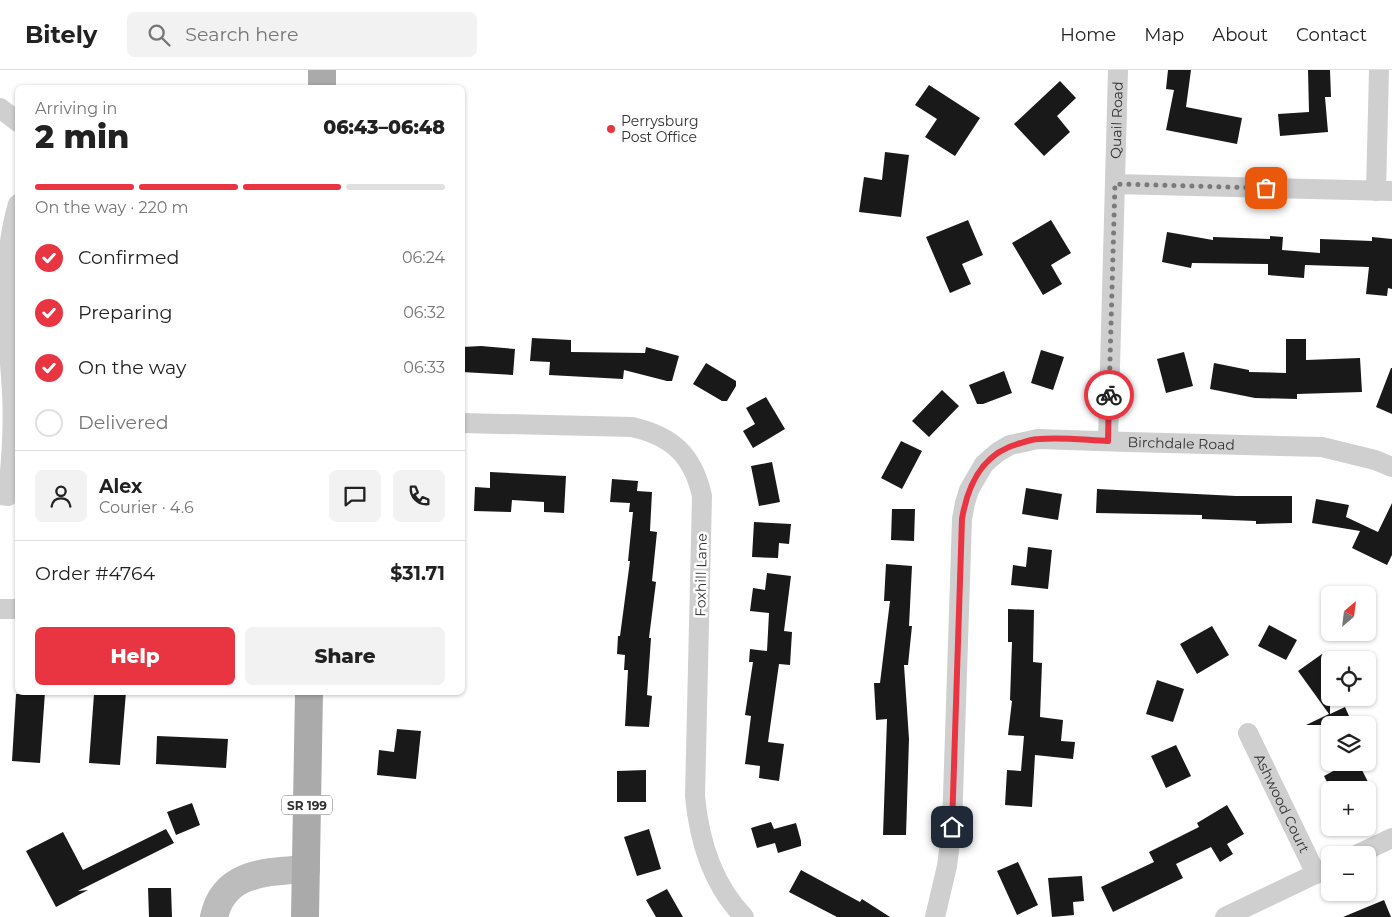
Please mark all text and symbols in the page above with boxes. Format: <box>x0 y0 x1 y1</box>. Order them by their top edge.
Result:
search box <box>127 12 477 57</box>
text: Bitely <box>25 20 97 49</box>
icon: search <box>145 21 173 49</box>
text: Search here <box>185 23 298 46</box>
text: Home <box>1060 24 1116 46</box>
text: Map <box>1144 24 1184 46</box>
text: About <box>1212 24 1268 46</box>
text: Contact <box>1296 24 1367 46</box>
street label: Quail Road <box>1107 81 1127 159</box>
text: Arriving in <box>35 99 117 118</box>
place label: Perrysburg Post Office <box>621 112 699 146</box>
text: 06:43–06:48 <box>323 116 445 139</box>
text: 2 min <box>35 117 129 156</box>
marker: Perrysburg Post Office <box>605 123 617 135</box>
pin <box>1245 167 1287 209</box>
icon: bag <box>1252 174 1280 202</box>
text: On the way · 220 m <box>35 198 188 217</box>
icon: check <box>35 244 63 272</box>
text: Confirmed <box>78 246 179 269</box>
text: 06:24 <box>402 248 445 267</box>
icon: check <box>35 299 63 327</box>
text: Preparing <box>78 301 173 324</box>
text: 06:32 <box>403 303 445 322</box>
icon: check <box>35 354 63 382</box>
text: On the way <box>78 356 186 379</box>
text: 06:33 <box>403 358 445 377</box>
courier <box>1084 370 1134 420</box>
icon: bike <box>1095 381 1123 409</box>
text: Delivered <box>78 411 169 434</box>
street label: Birchdale Road <box>1127 433 1235 454</box>
button: person <box>35 470 87 522</box>
button: chat <box>329 470 381 522</box>
button: phone <box>393 470 445 522</box>
text: Alex <box>99 475 142 498</box>
text: Courier · 4.6 <box>99 498 194 517</box>
street label: Foxhill Lane <box>691 533 711 617</box>
text: Order #4764 <box>35 562 155 585</box>
text: $31.71 <box>390 562 445 585</box>
north arrow <box>1321 586 1376 641</box>
map controls <box>1321 586 1376 901</box>
button: Help <box>35 627 235 685</box>
button: Share <box>245 627 445 685</box>
button: locate <box>1321 651 1376 706</box>
button: layers <box>1321 716 1376 771</box>
street label: Ashwood Court <box>1250 751 1314 856</box>
button: + <box>1321 781 1376 836</box>
road number: SR 199 <box>282 796 332 814</box>
pin <box>931 806 973 848</box>
icon: home <box>938 813 966 841</box>
button: − <box>1321 846 1376 901</box>

